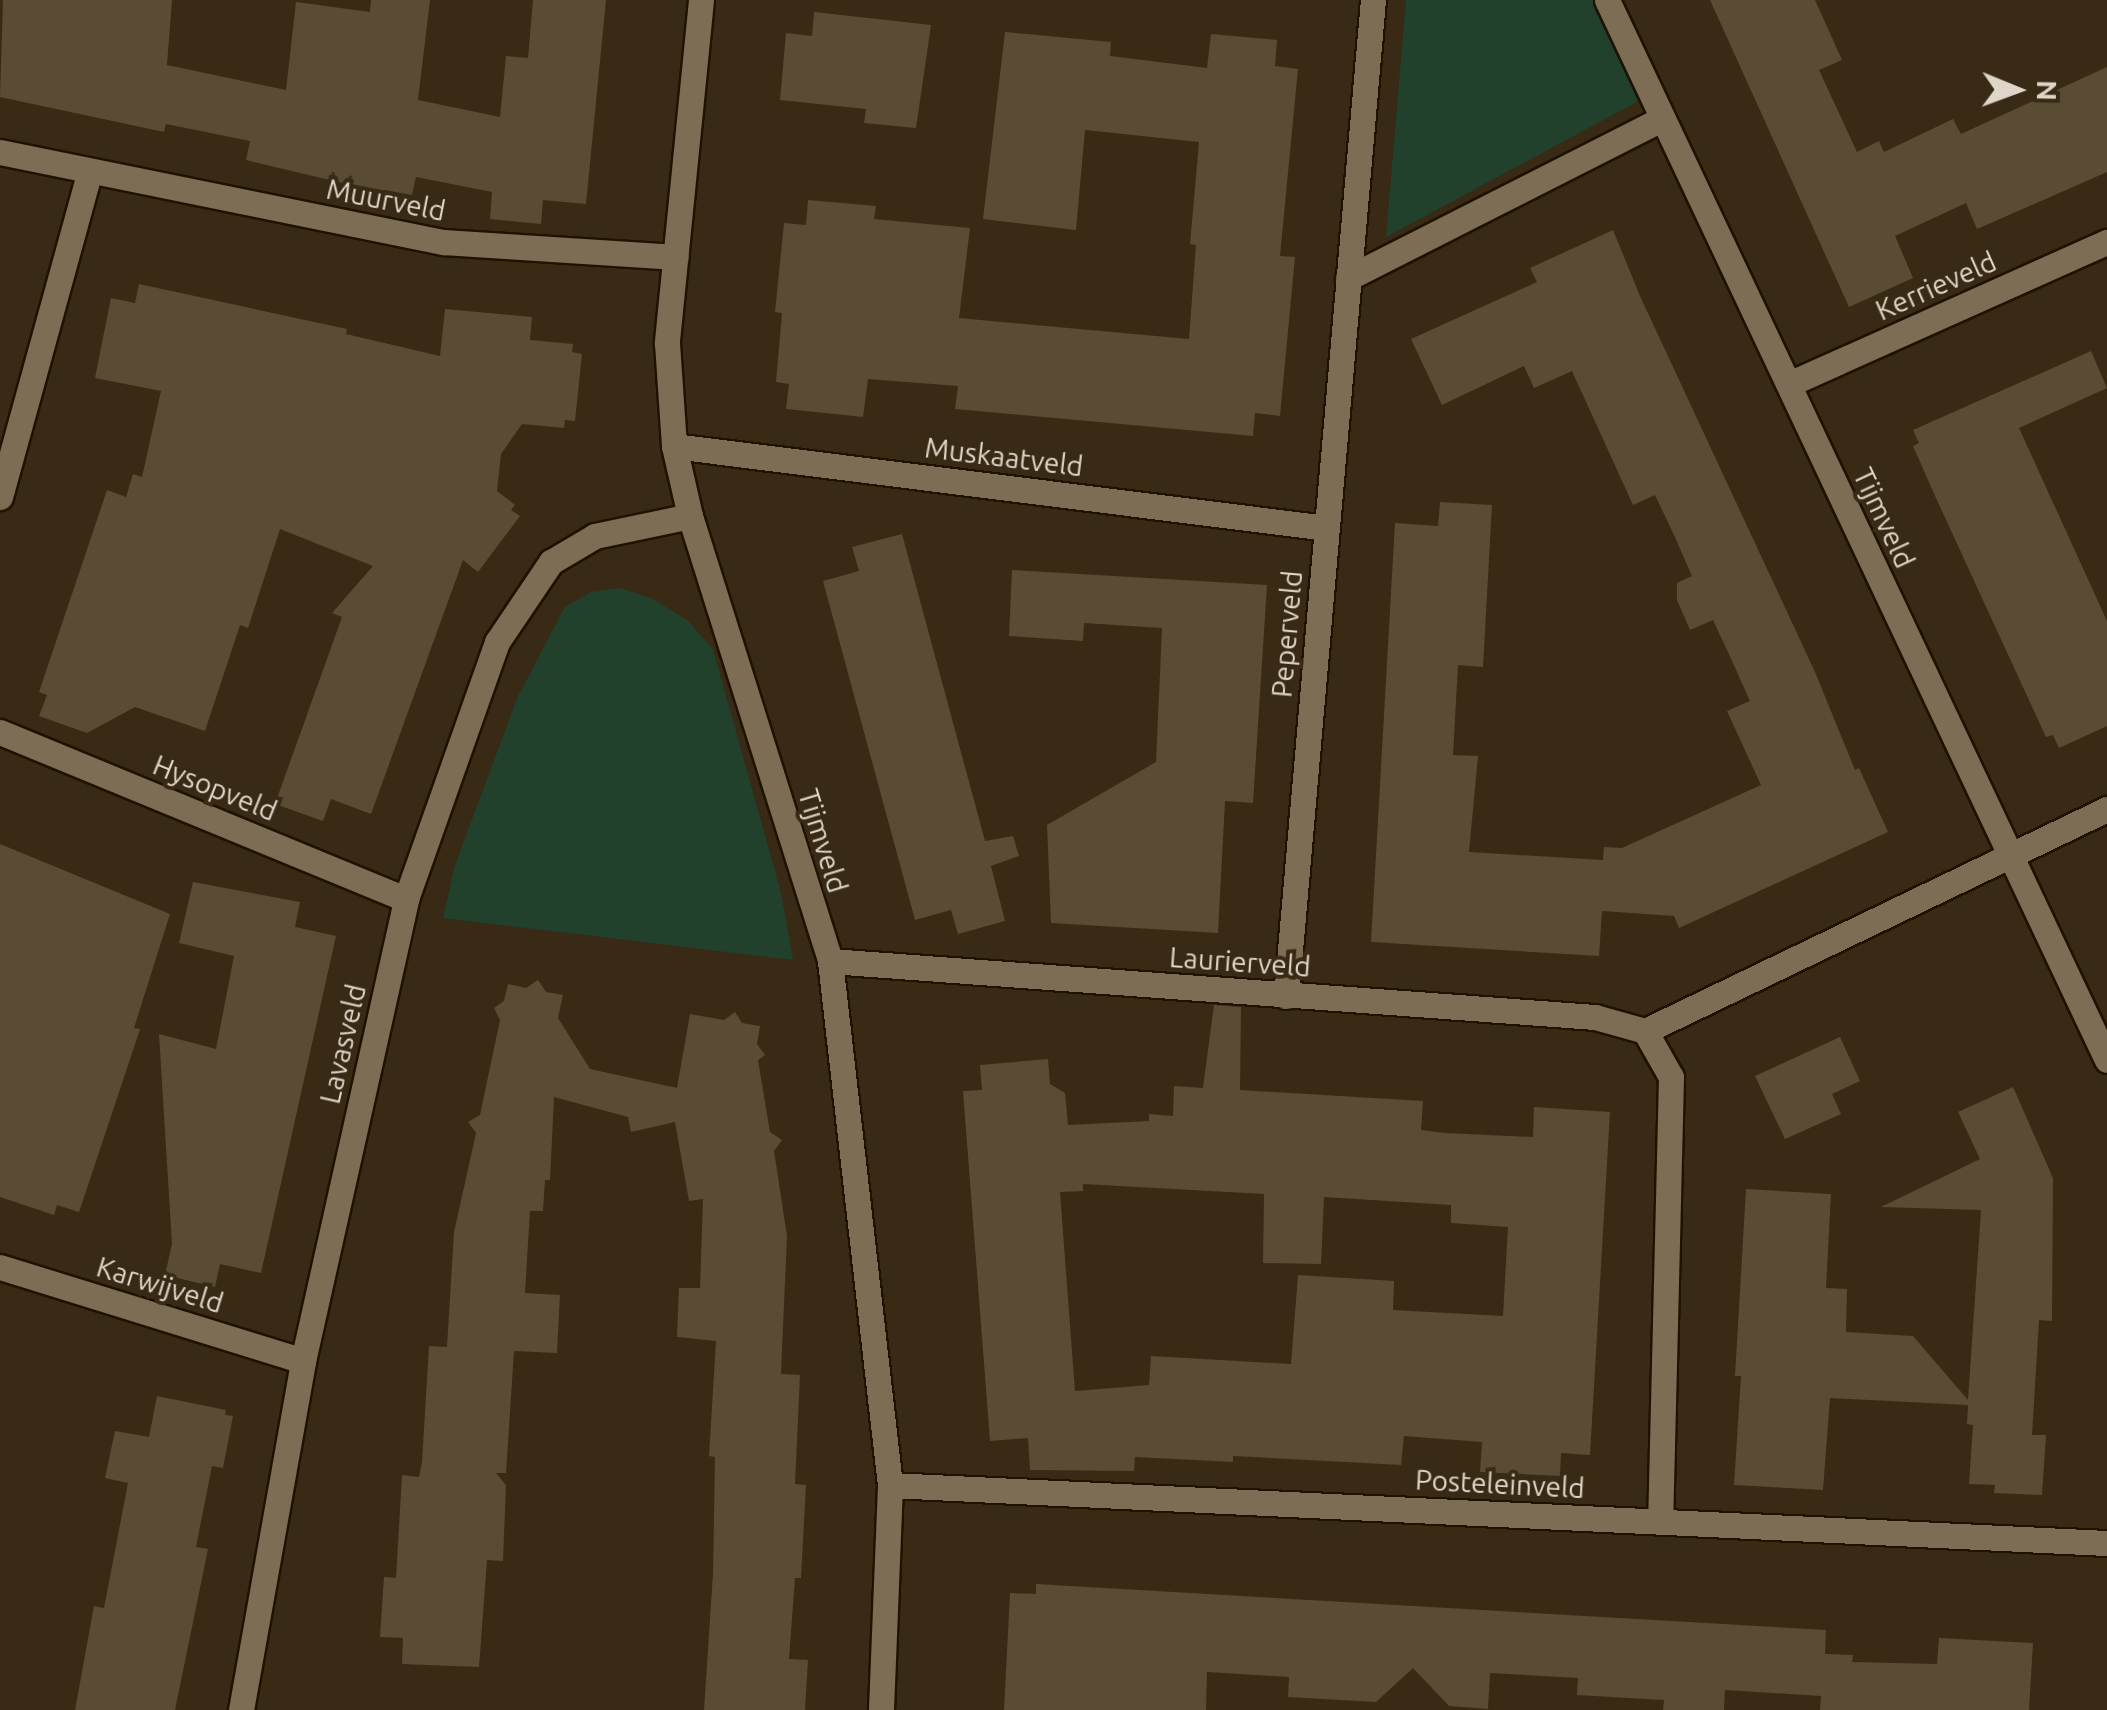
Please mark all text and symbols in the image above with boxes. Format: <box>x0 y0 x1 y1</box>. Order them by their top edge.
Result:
north arrow <box>1967 40 2067 140</box>
text: N <box>2032 80 2063 101</box>
street label: Muurveld <box>324 172 448 228</box>
street label: Kerrieveld <box>1871 245 2001 327</box>
street label: Muskaatveld <box>923 431 1085 483</box>
street label: Tijmveld <box>1846 463 1922 573</box>
street label: Peperveld <box>1265 569 1309 699</box>
street label: Hysopveld <box>148 748 282 828</box>
street label: Tijmveld <box>791 785 855 897</box>
street label: Laurierveld <box>1168 940 1312 984</box>
street label: Lavasveld <box>313 981 373 1107</box>
street label: Karwijveld <box>93 1250 227 1320</box>
street label: Posteleinveld <box>1414 1463 1586 1505</box>

